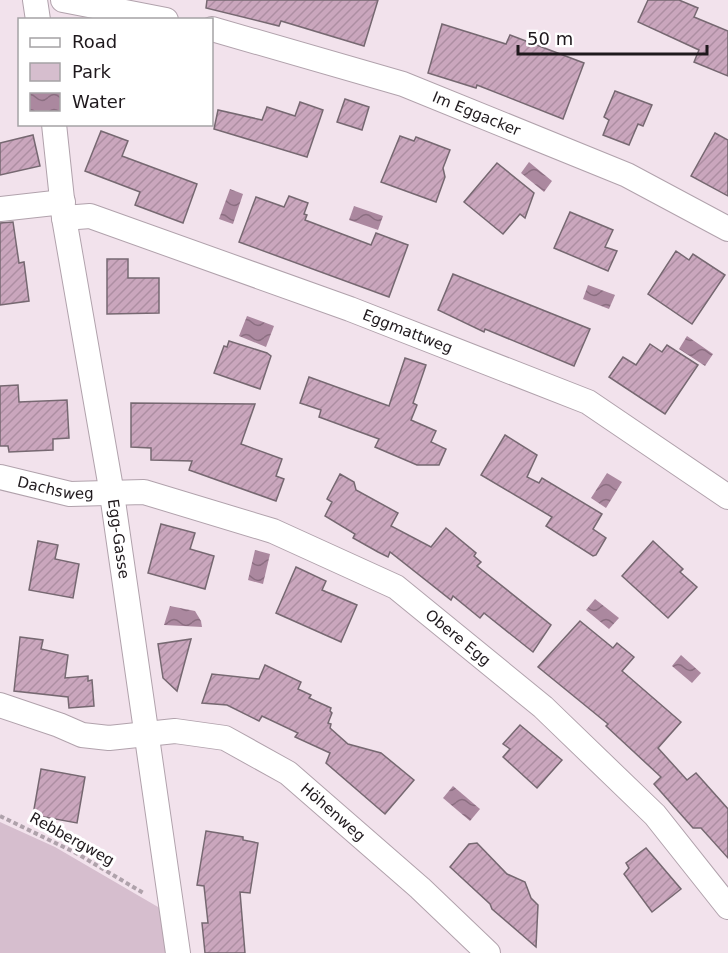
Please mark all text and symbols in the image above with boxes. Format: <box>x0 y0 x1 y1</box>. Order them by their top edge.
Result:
legend <box>18 18 213 126</box>
scale bar <box>518 18 707 56</box>
text: 50 m <box>527 28 573 49</box>
text: Road <box>72 31 117 52</box>
text: Park <box>72 61 111 82</box>
street label: Im Eggacker <box>430 88 524 140</box>
text: Water <box>72 91 126 112</box>
street label: Eggmattweg <box>360 306 455 357</box>
street label: Dachsweg <box>16 473 94 504</box>
street label: Egg-Gasse <box>104 498 133 580</box>
street label: Obere Egg <box>422 606 494 670</box>
street label: Höhenweg <box>297 779 369 845</box>
street label: Rebbergweg <box>27 808 117 870</box>

